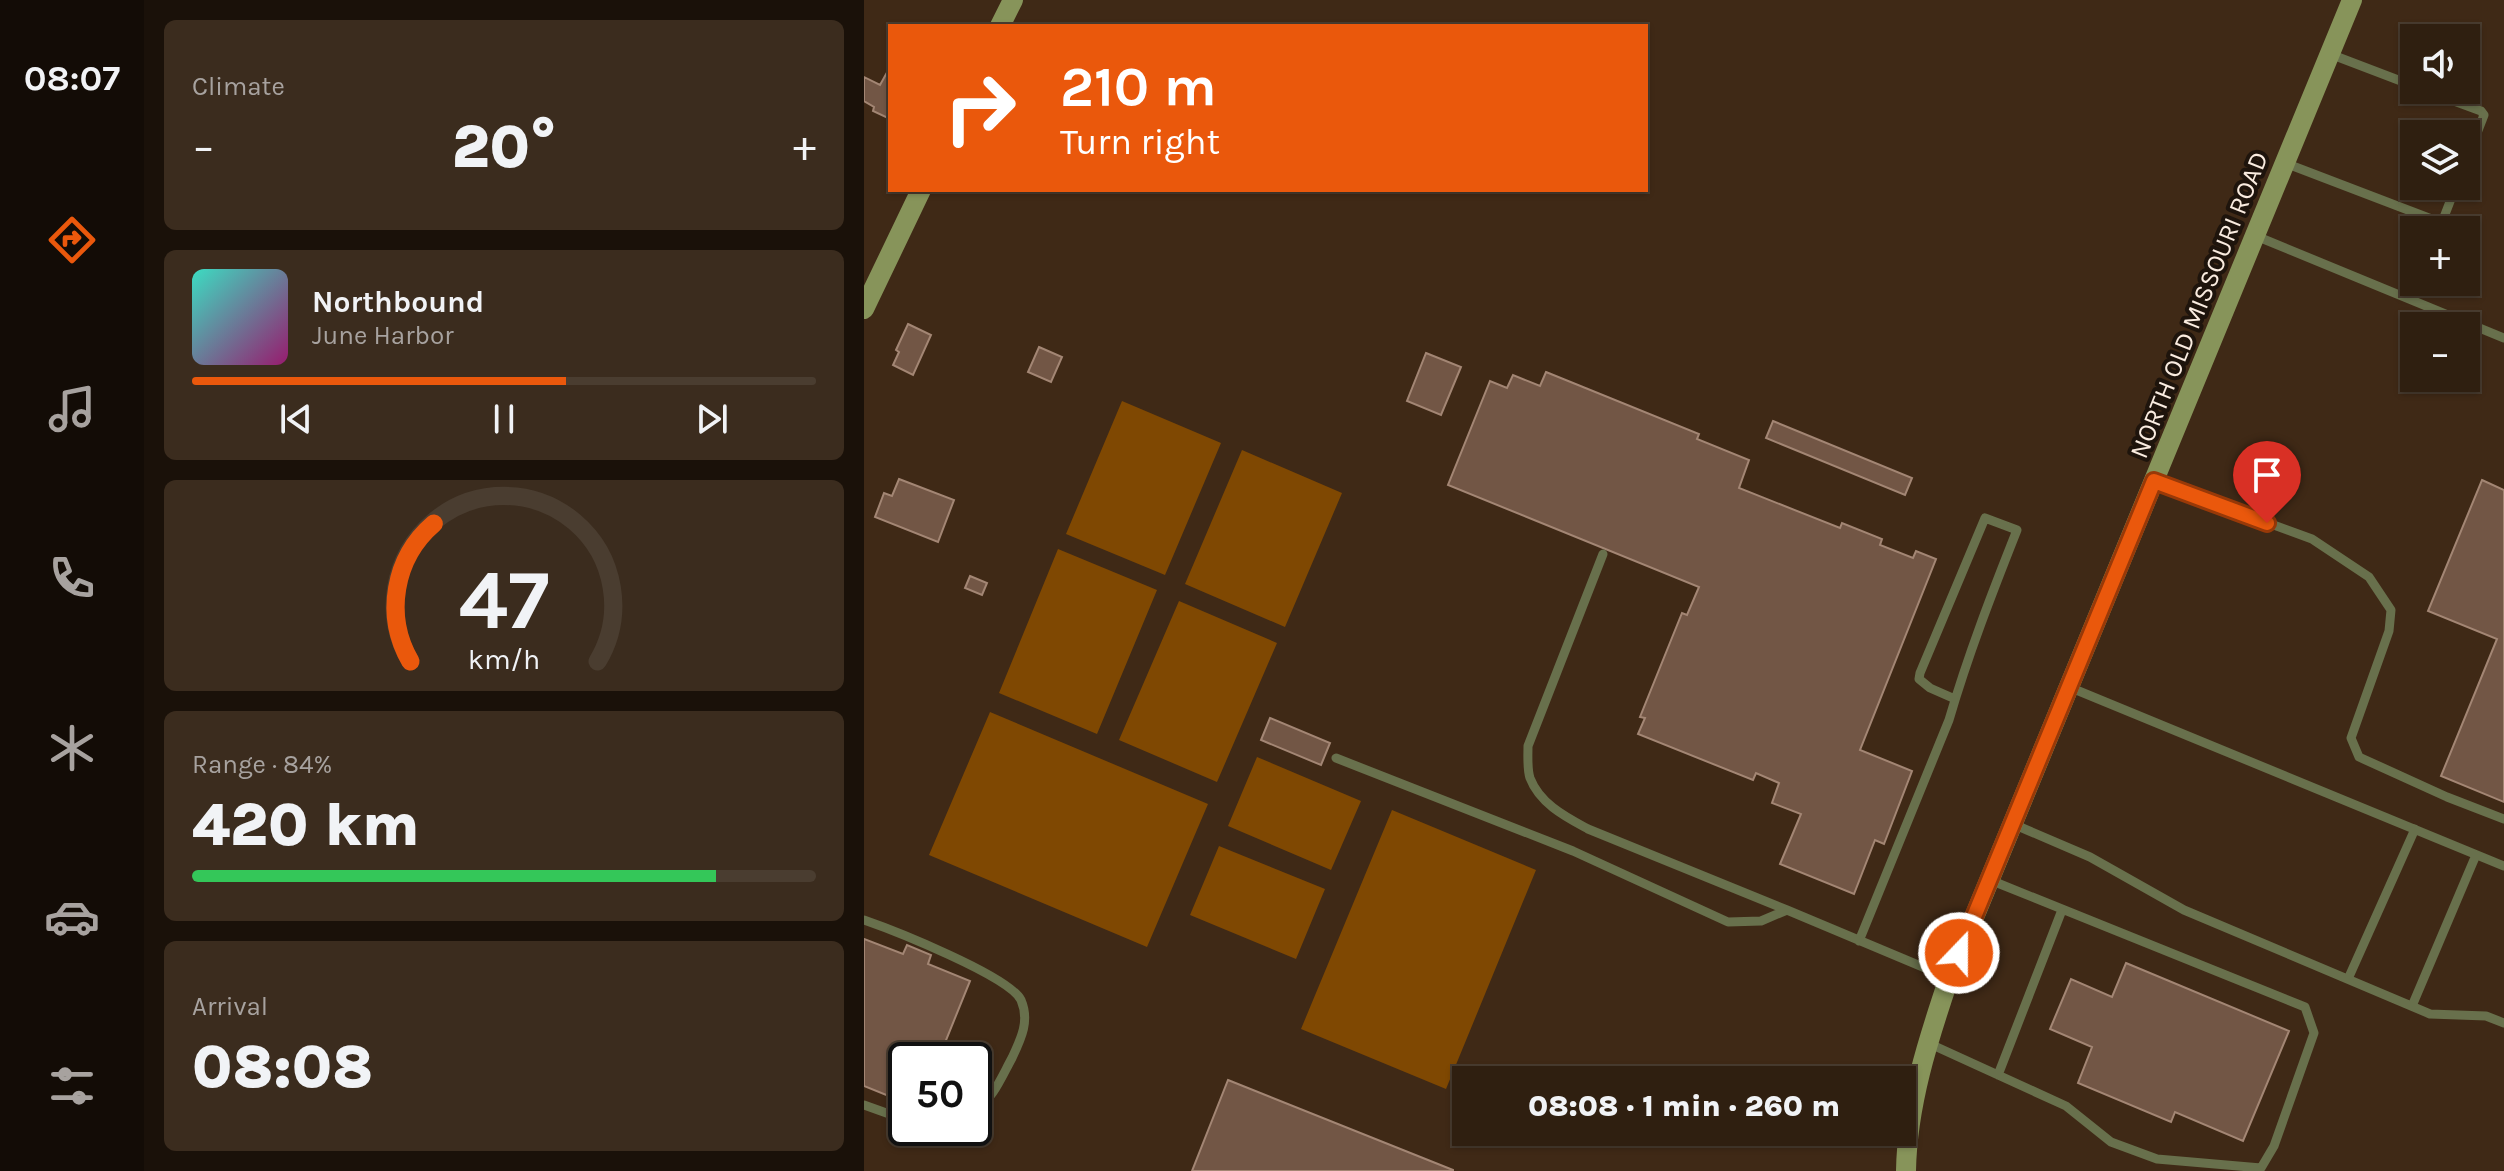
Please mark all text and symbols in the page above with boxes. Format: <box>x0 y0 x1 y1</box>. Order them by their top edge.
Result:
map controls <box>2400 24 2480 392</box>
button: sound <box>2400 24 2480 104</box>
text: 210 m <box>1060 54 1217 119</box>
icon: right <box>928 56 1032 160</box>
text: 08:07 <box>24 57 120 99</box>
text: Climate <box>192 71 285 102</box>
text: 20° <box>452 112 556 182</box>
button: layers <box>2400 120 2480 200</box>
text: − <box>192 121 215 172</box>
text: + <box>793 121 816 172</box>
text: Turn right <box>1060 121 1220 163</box>
street label: NORTH OLD MISSOURI ROAD <box>2123 147 2275 463</box>
icon: directions <box>44 212 100 268</box>
button: + <box>2400 216 2480 296</box>
text: Northbound <box>312 284 484 320</box>
button: − <box>2400 312 2480 392</box>
text: June Harbor <box>312 320 454 351</box>
icon: music <box>44 381 100 437</box>
icon: previous <box>274 397 318 441</box>
icon: pause <box>482 397 526 441</box>
icon: next <box>690 397 734 441</box>
pin <box>2233 441 2301 523</box>
icon: arrive <box>2245 453 2289 497</box>
icon: phone <box>44 550 100 606</box>
text: 47 <box>459 551 549 648</box>
text: km/h <box>468 643 540 676</box>
icon: climate <box>44 720 100 776</box>
text: Range · 84% <box>192 749 332 780</box>
text: 420 km <box>192 790 420 860</box>
icon: car <box>44 889 100 945</box>
position arrow <box>1917 911 2001 995</box>
text: Arrival <box>192 991 268 1022</box>
text: 08:08 <box>192 1032 373 1102</box>
speed limit sign: 50 <box>888 1042 992 1146</box>
icon: filters <box>44 1058 100 1114</box>
text: 08:08 · 1 min · 260 m <box>1528 1088 1840 1124</box>

